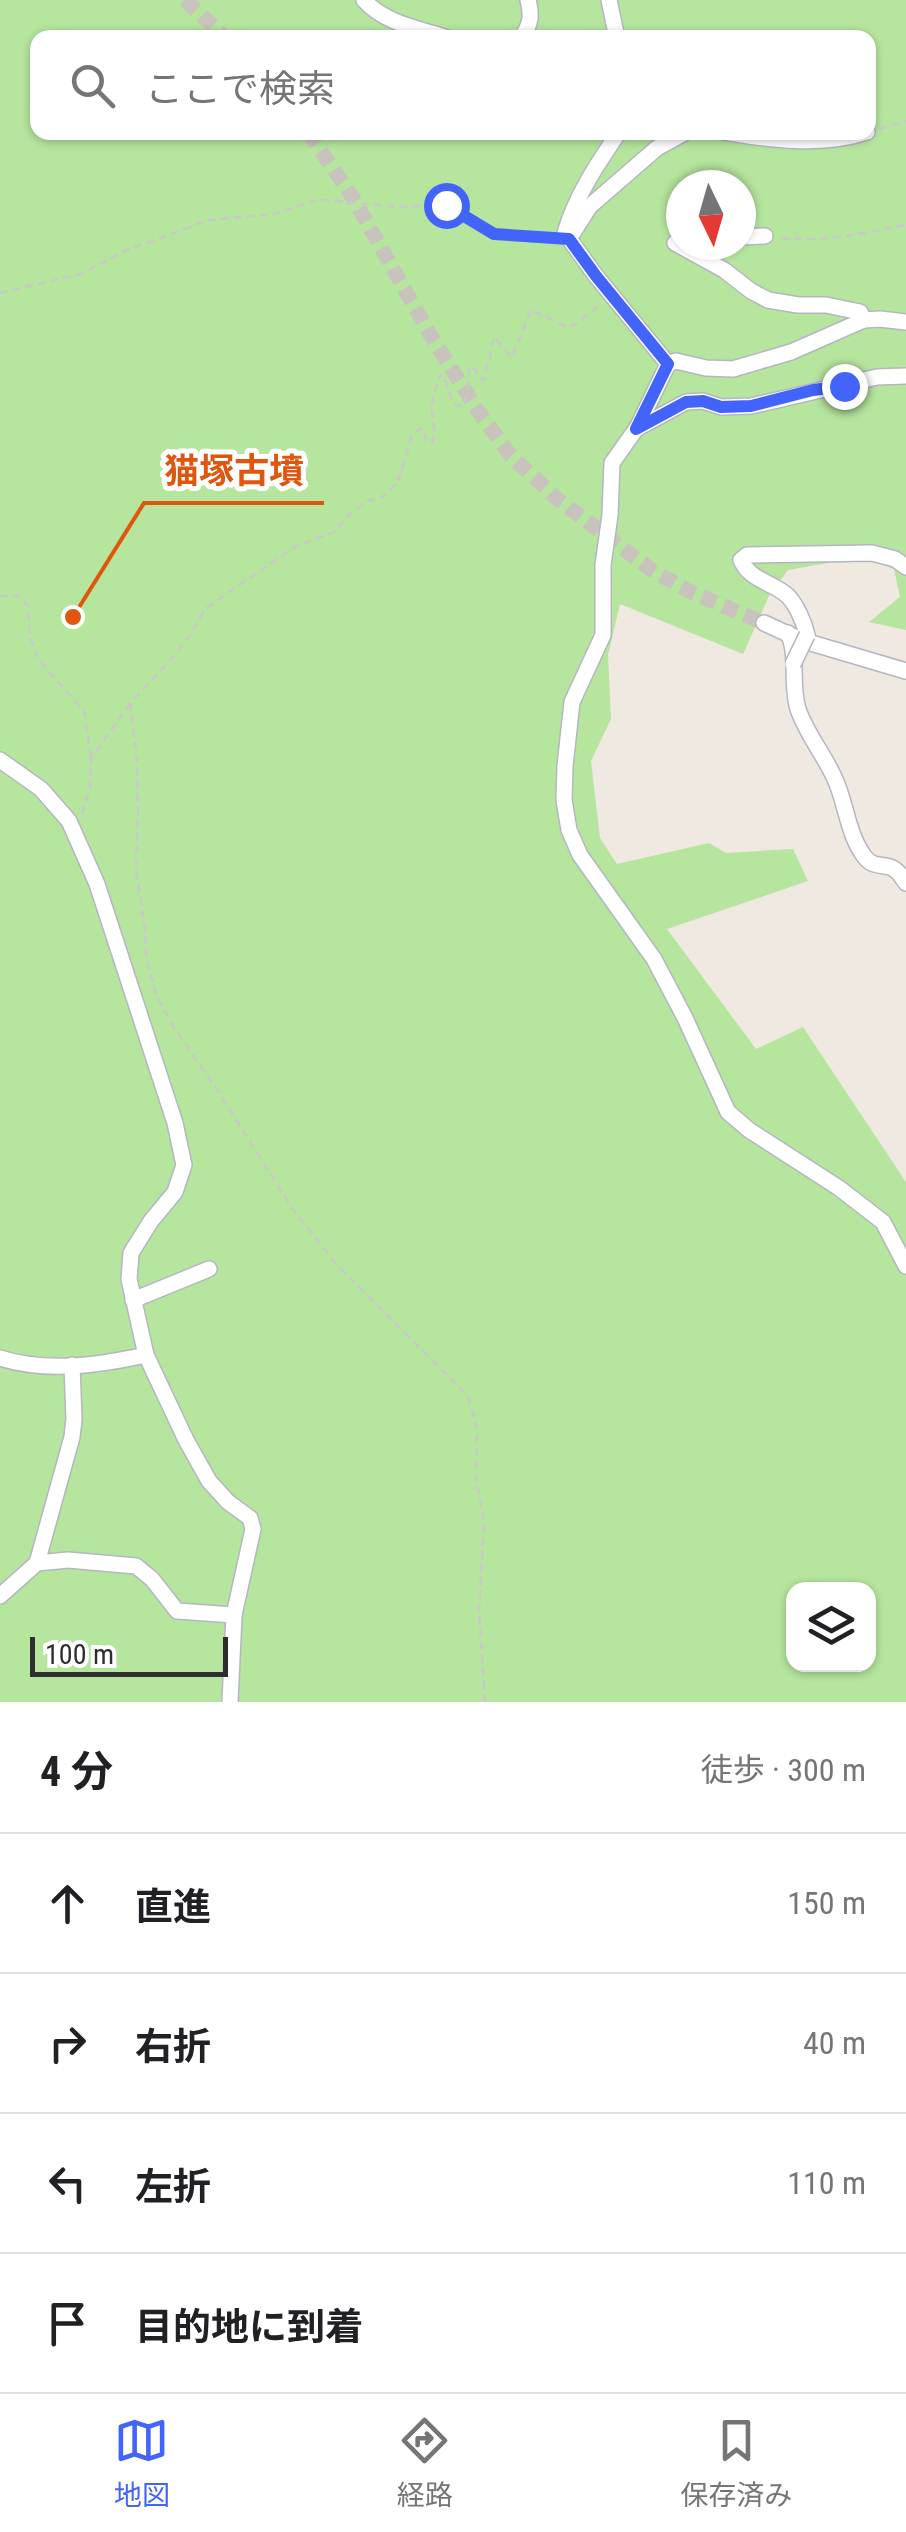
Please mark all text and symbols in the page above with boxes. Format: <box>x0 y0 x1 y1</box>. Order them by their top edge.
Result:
search box <box>30 30 876 140</box>
icon: search <box>65 58 120 113</box>
text: ここで検索 <box>145 67 335 111</box>
north arrow <box>666 170 756 260</box>
route start <box>424 183 470 229</box>
route end <box>822 364 868 410</box>
callout: 猫塚古墳 <box>144 438 324 503</box>
text: 猫塚古墳 <box>164 451 304 492</box>
map controls <box>786 1582 876 1672</box>
button: layers <box>786 1582 876 1672</box>
scale bar <box>30 1632 228 1676</box>
text: 100 m <box>45 1638 114 1671</box>
text: 4 分 <box>40 1747 113 1796</box>
text: 徒歩 · 300 m <box>701 1751 866 1789</box>
icon: ahead <box>40 1876 95 1931</box>
text: 150 m <box>787 1884 866 1922</box>
text: 直進 <box>135 1885 211 1929</box>
icon: right <box>40 2016 95 2071</box>
text: 40 m <box>803 2024 866 2062</box>
text: 右折 <box>135 2025 211 2069</box>
icon: left <box>40 2156 95 2211</box>
text: 110 m <box>787 2164 866 2202</box>
text: 左折 <box>135 2165 211 2209</box>
icon: arrive <box>40 2296 95 2351</box>
text: 目的地に到着 <box>135 2305 363 2349</box>
tab: 地図 <box>114 2413 170 2513</box>
tab: 経路 <box>397 2413 453 2513</box>
tab: 保存済み <box>680 2413 792 2513</box>

